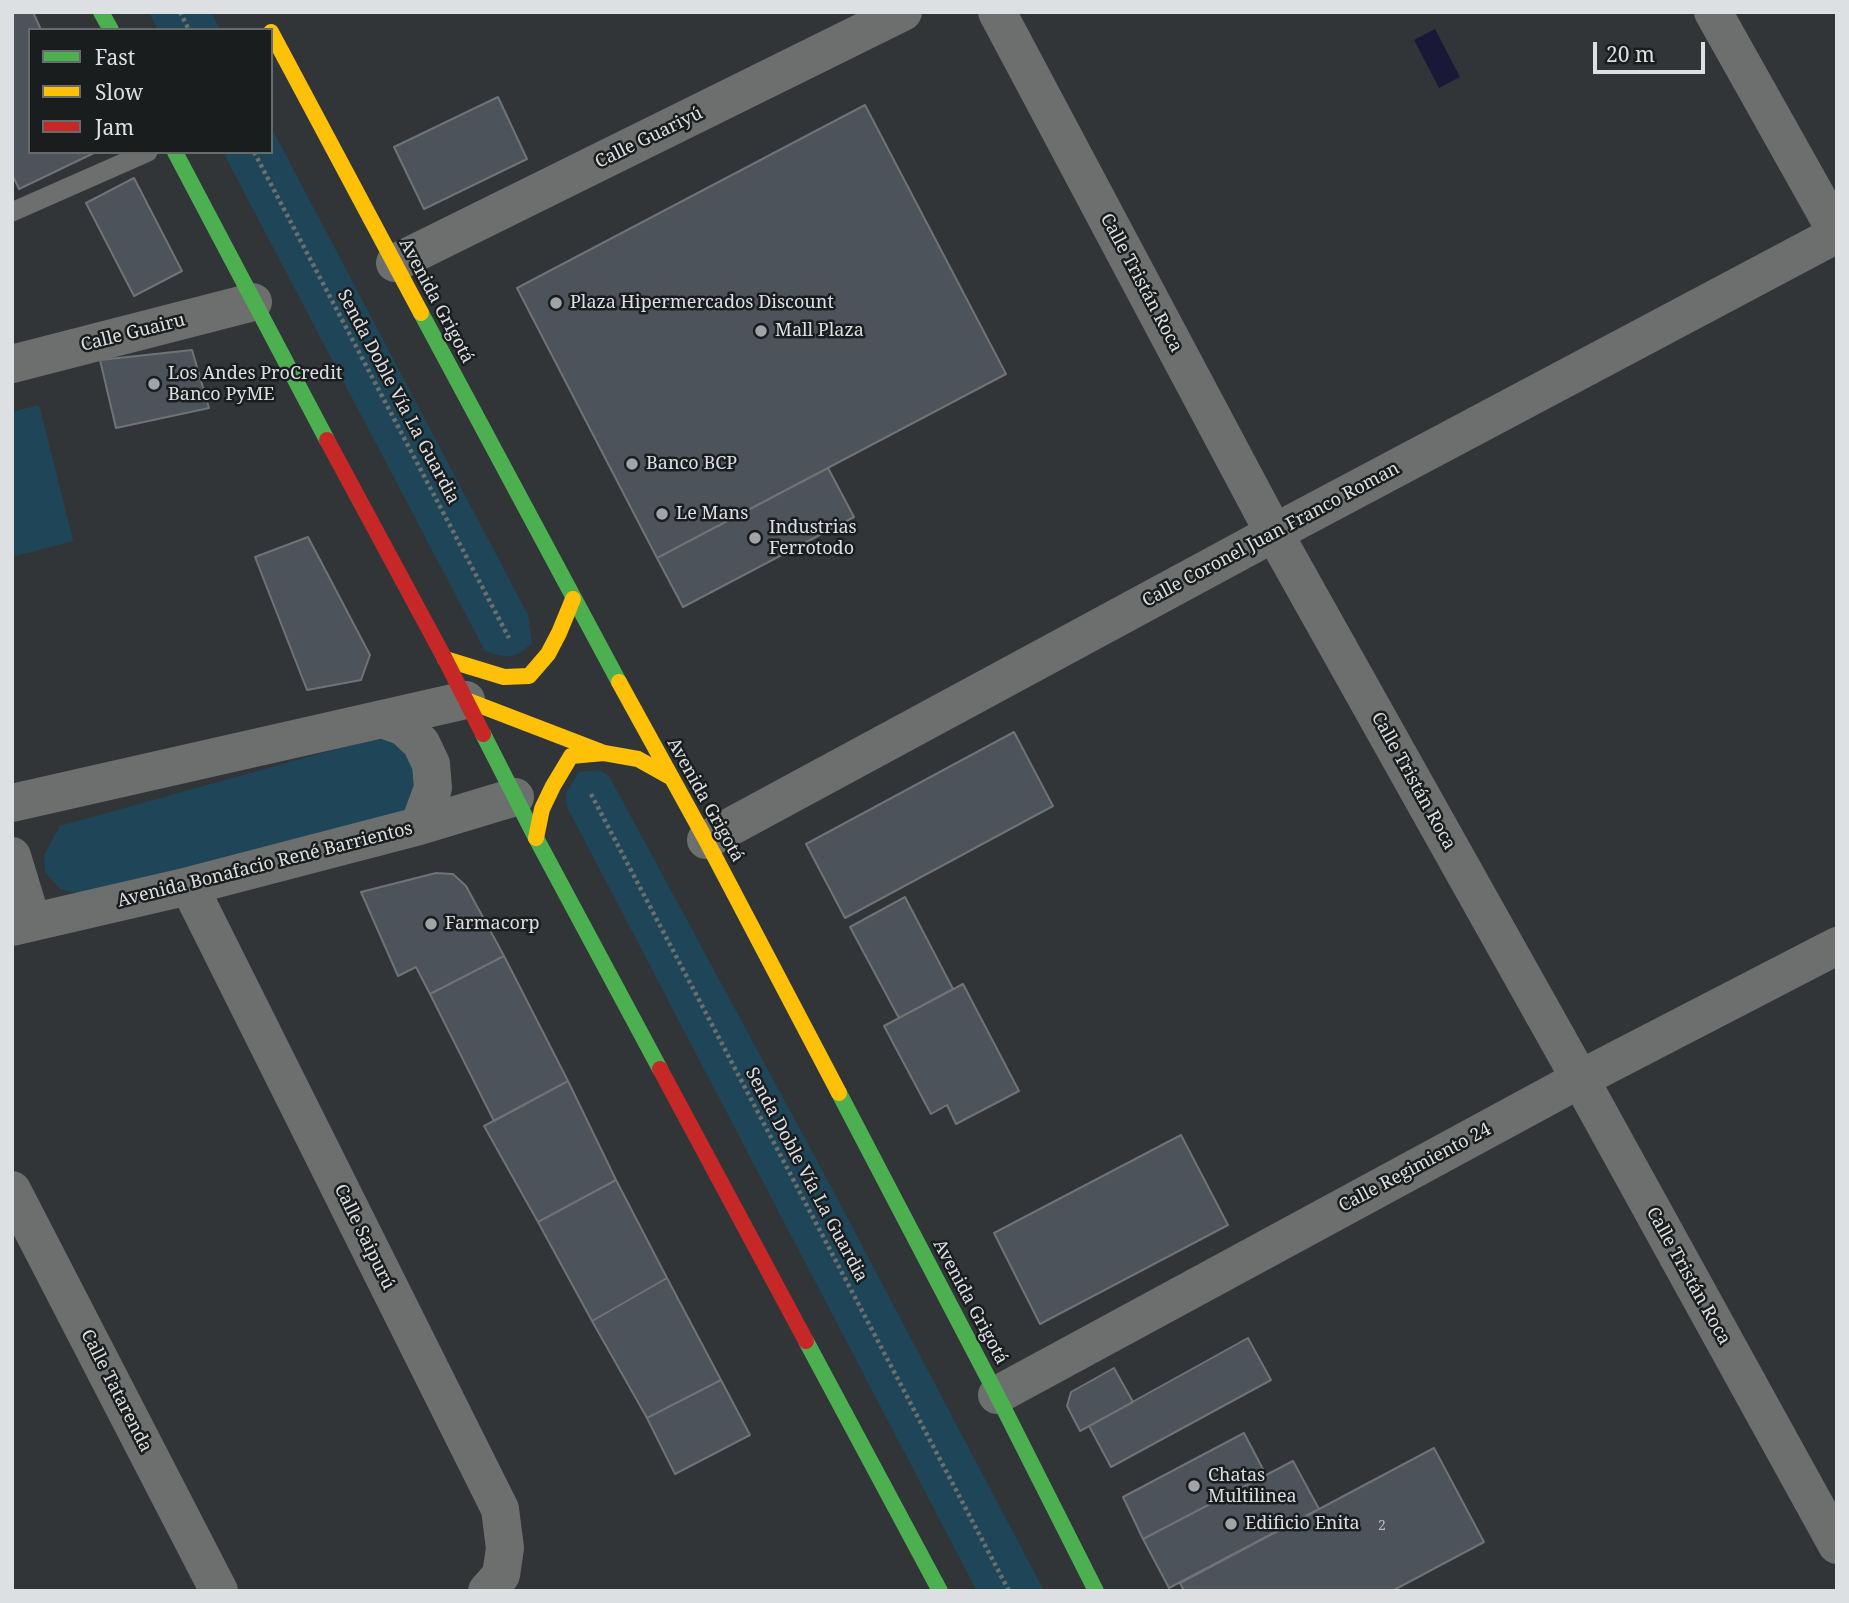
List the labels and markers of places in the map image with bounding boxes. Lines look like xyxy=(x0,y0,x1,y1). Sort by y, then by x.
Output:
place label: Plaza Hipermercados Discount xyxy=(570,292,834,314)
marker: Plaza Hipermercados Discount xyxy=(548,295,564,311)
place label: Mall Plaza xyxy=(775,320,864,342)
marker: Mall Plaza xyxy=(753,323,769,339)
place label: Los Andes ProCredit Banco PyME xyxy=(168,363,342,406)
marker: Los Andes ProCredit Banco PyME xyxy=(146,376,162,392)
place label: Banco BCP xyxy=(646,453,737,475)
marker: Banco BCP xyxy=(624,456,640,472)
place label: Le Mans xyxy=(676,503,748,525)
marker: Le Mans xyxy=(654,506,670,522)
place label: Industrias Ferrotodo xyxy=(769,517,857,560)
marker: Industrias Ferrotodo xyxy=(747,530,763,546)
place label: Farmacorp xyxy=(445,913,539,935)
marker: Farmacorp xyxy=(423,916,439,932)
place label: Chatas Multilinea xyxy=(1208,1465,1297,1508)
marker: Chatas Multilinea xyxy=(1186,1478,1202,1494)
place label: Edificio Enita xyxy=(1245,1513,1360,1535)
marker: Edificio Enita xyxy=(1223,1516,1239,1532)

